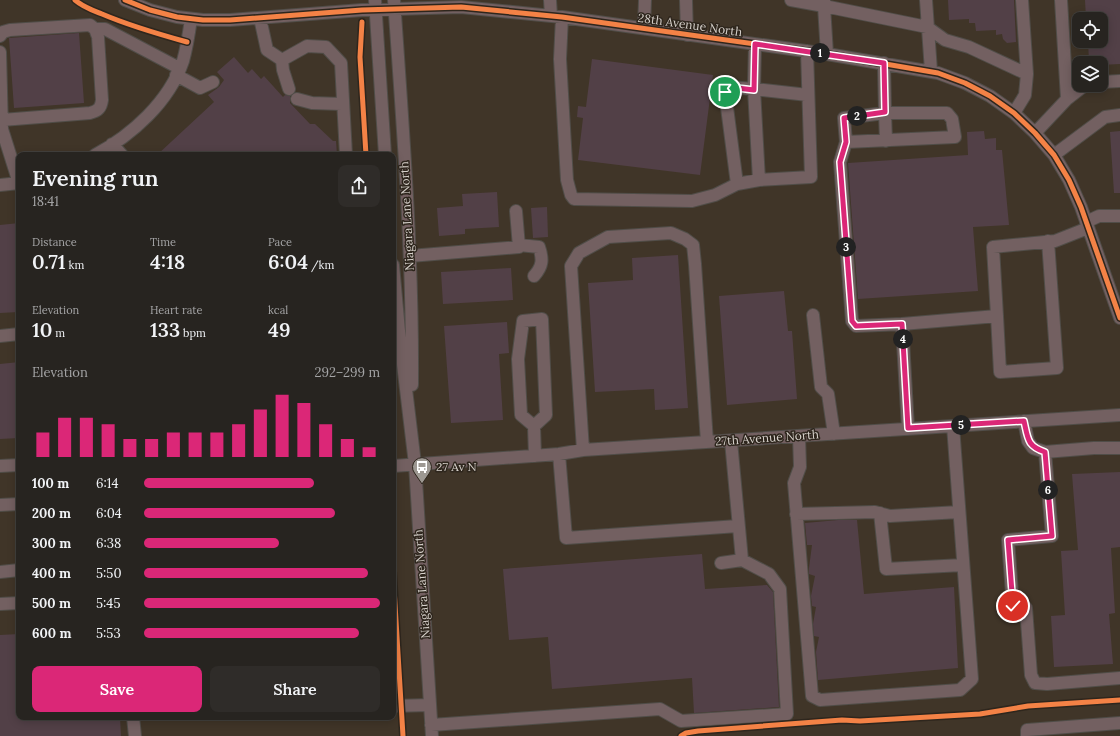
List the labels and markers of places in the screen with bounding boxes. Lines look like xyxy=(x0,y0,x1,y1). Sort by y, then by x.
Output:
pin: 1 xyxy=(810,43,830,63)
pin xyxy=(708,75,742,109)
pin: 2 xyxy=(847,106,867,126)
pin: 3 xyxy=(836,237,856,257)
pin: 4 xyxy=(893,329,913,349)
pin: 5 xyxy=(951,415,971,435)
bus stop icon: 27 Av N xyxy=(411,456,433,484)
place label: 27 Av N xyxy=(436,459,477,474)
pin: 6 xyxy=(1038,480,1058,500)
pin xyxy=(996,589,1030,623)

